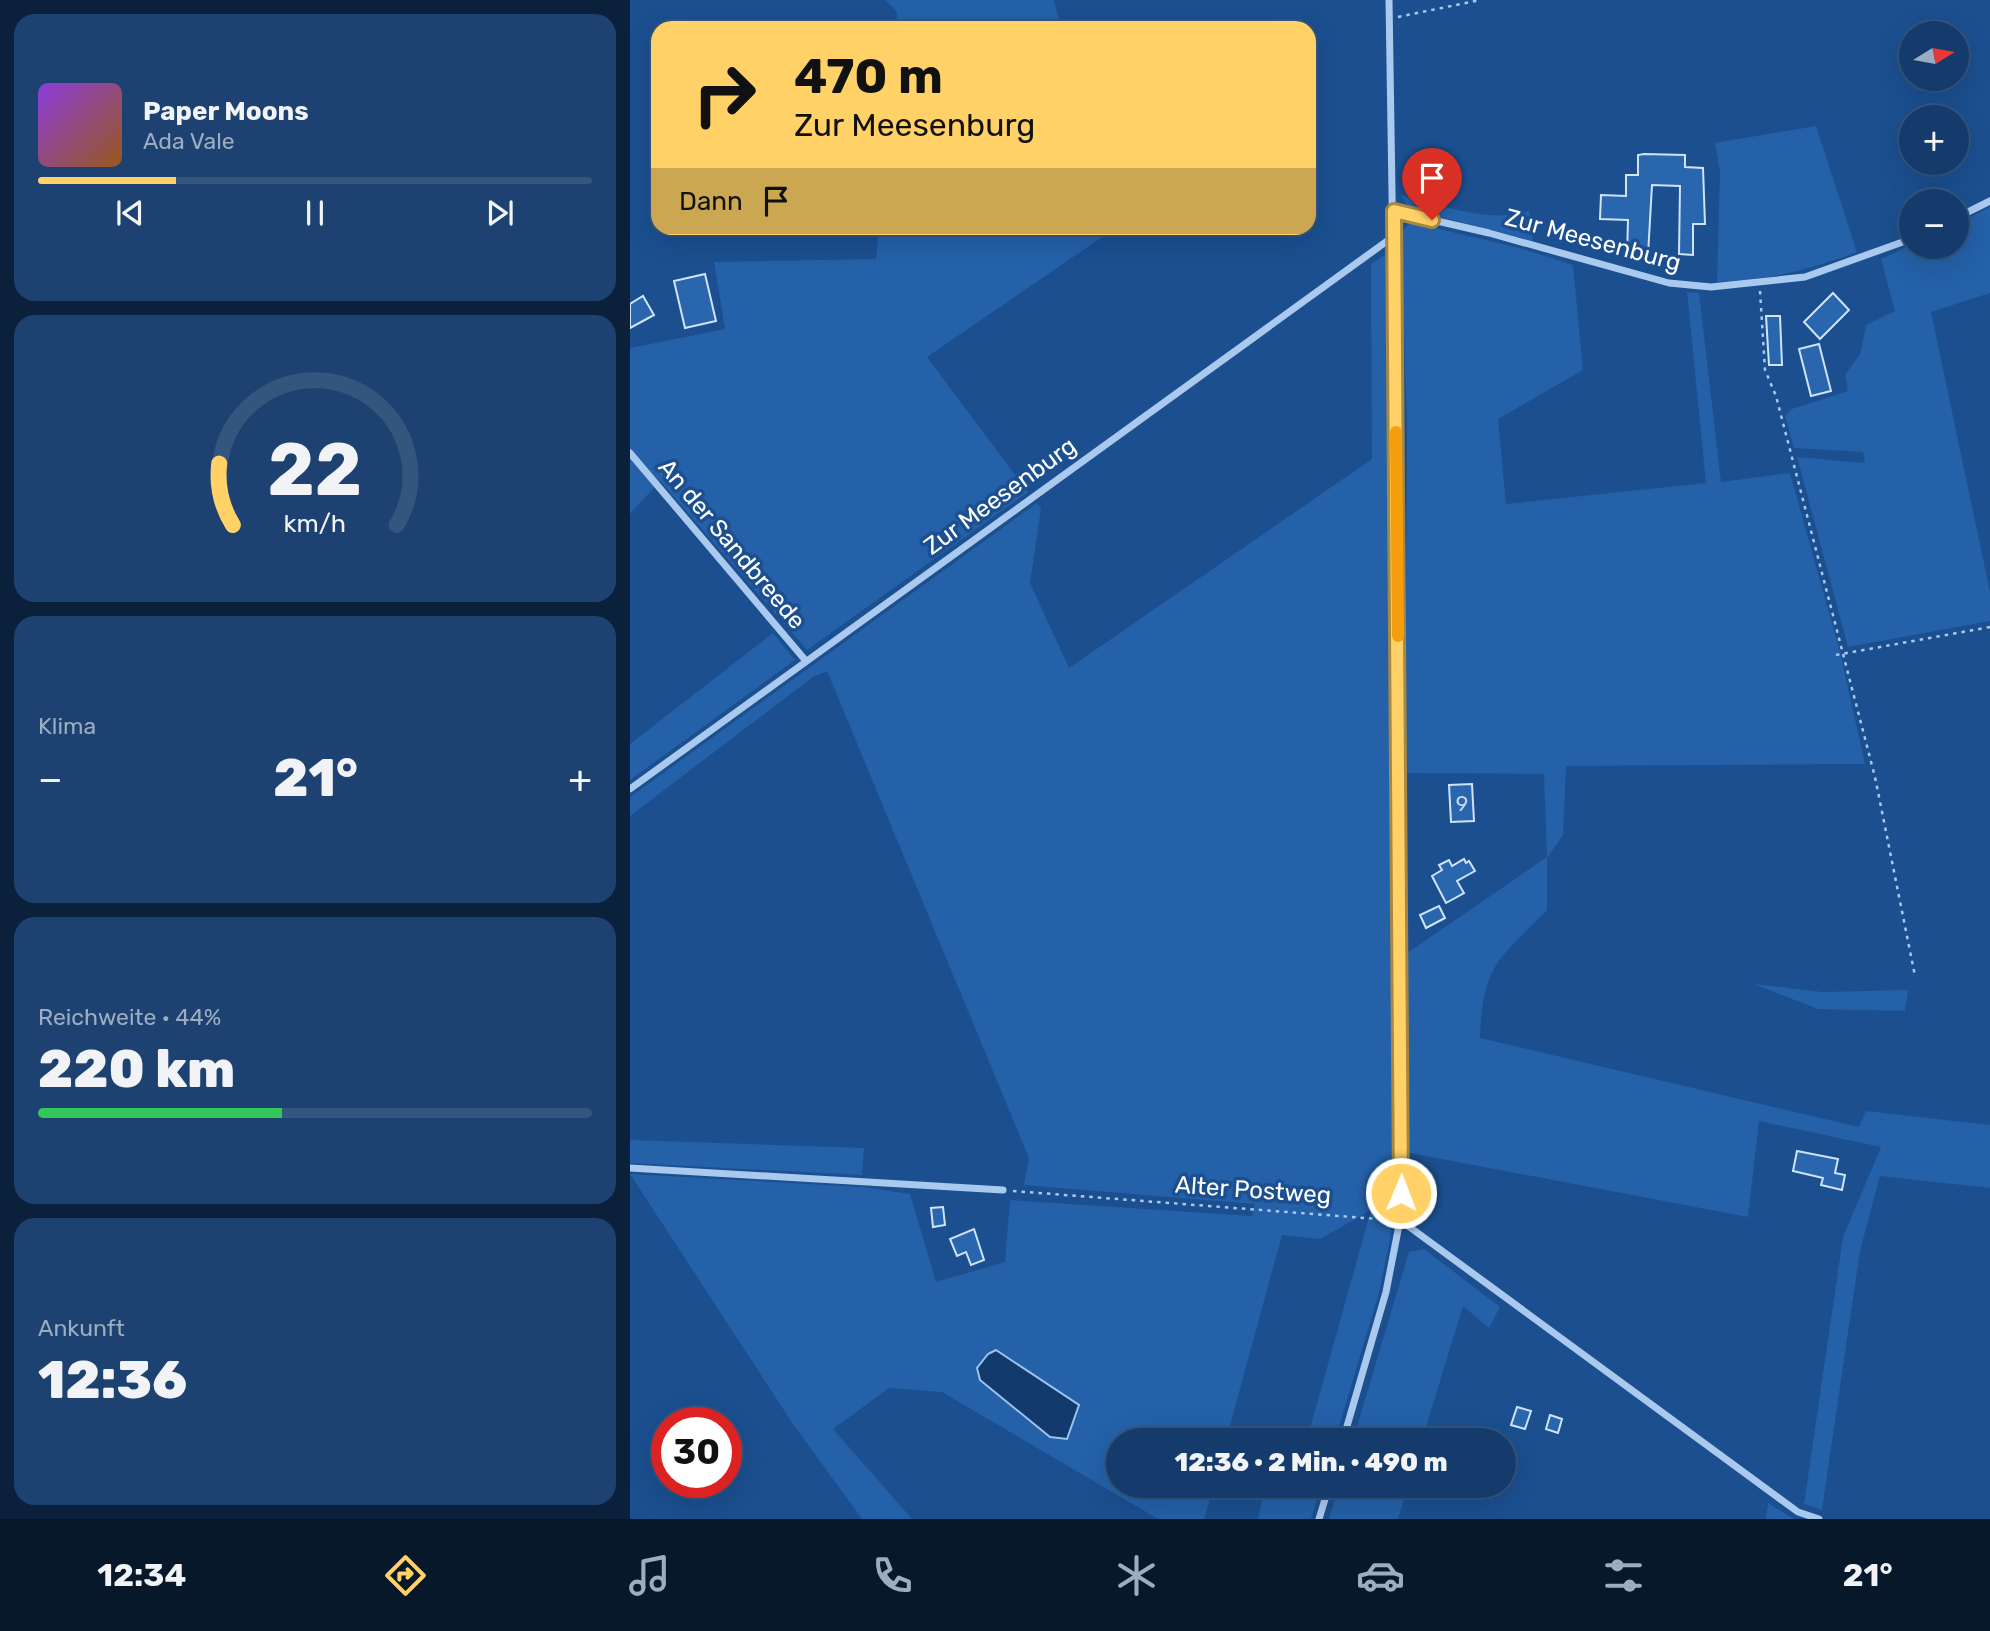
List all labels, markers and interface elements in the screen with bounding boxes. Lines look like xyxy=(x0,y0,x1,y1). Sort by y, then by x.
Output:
north arrow xyxy=(1899,21,1969,91)
map controls xyxy=(1899,21,1969,259)
text: 470 m xyxy=(794,47,943,105)
icon: right xyxy=(679,49,770,140)
text: Paper Moons xyxy=(143,96,309,127)
button: + xyxy=(1899,105,1969,175)
text: Zur Meesenburg xyxy=(794,106,1035,144)
text: Ada Vale xyxy=(143,127,235,155)
pin xyxy=(1402,148,1462,220)
icon: arrive xyxy=(1413,159,1451,197)
icon: arrive xyxy=(757,182,795,220)
text: Dann xyxy=(679,186,743,217)
button: − xyxy=(1899,189,1969,259)
icon: previous xyxy=(111,194,149,232)
icon: pause xyxy=(296,194,334,232)
icon: next xyxy=(481,194,519,232)
street label: Zur Meesenburg xyxy=(1502,203,1684,277)
text: 22 xyxy=(268,427,362,513)
street label: Zur Meesenburg xyxy=(919,431,1081,561)
street label: An der Sandbreede xyxy=(653,453,811,635)
text: km/h xyxy=(284,508,346,537)
text: Klima xyxy=(38,712,96,740)
text: 21° xyxy=(273,747,358,809)
text: − xyxy=(38,756,63,802)
text: + xyxy=(568,756,592,802)
house number: 9 xyxy=(1456,791,1468,816)
text: Reichweite · 44% xyxy=(38,1003,221,1031)
text: 220 km xyxy=(38,1038,235,1100)
position arrow xyxy=(1364,1156,1438,1230)
street label: Alter Postweg xyxy=(1174,1171,1332,1209)
text: Ankunft xyxy=(38,1314,125,1342)
text: 12:36 xyxy=(38,1349,187,1411)
speed limit sign: 30 xyxy=(651,1407,742,1498)
text: 12:36 · 2 Min. · 490 m xyxy=(1174,1447,1448,1478)
icon: directions xyxy=(381,1551,430,1600)
icon: music xyxy=(625,1551,674,1600)
icon: phone xyxy=(868,1551,917,1600)
icon: climate xyxy=(1112,1551,1161,1600)
icon: car xyxy=(1356,1551,1405,1600)
icon: filters xyxy=(1599,1551,1648,1600)
text: 12:34 xyxy=(97,1556,186,1594)
text: 21° xyxy=(1843,1556,1893,1594)

